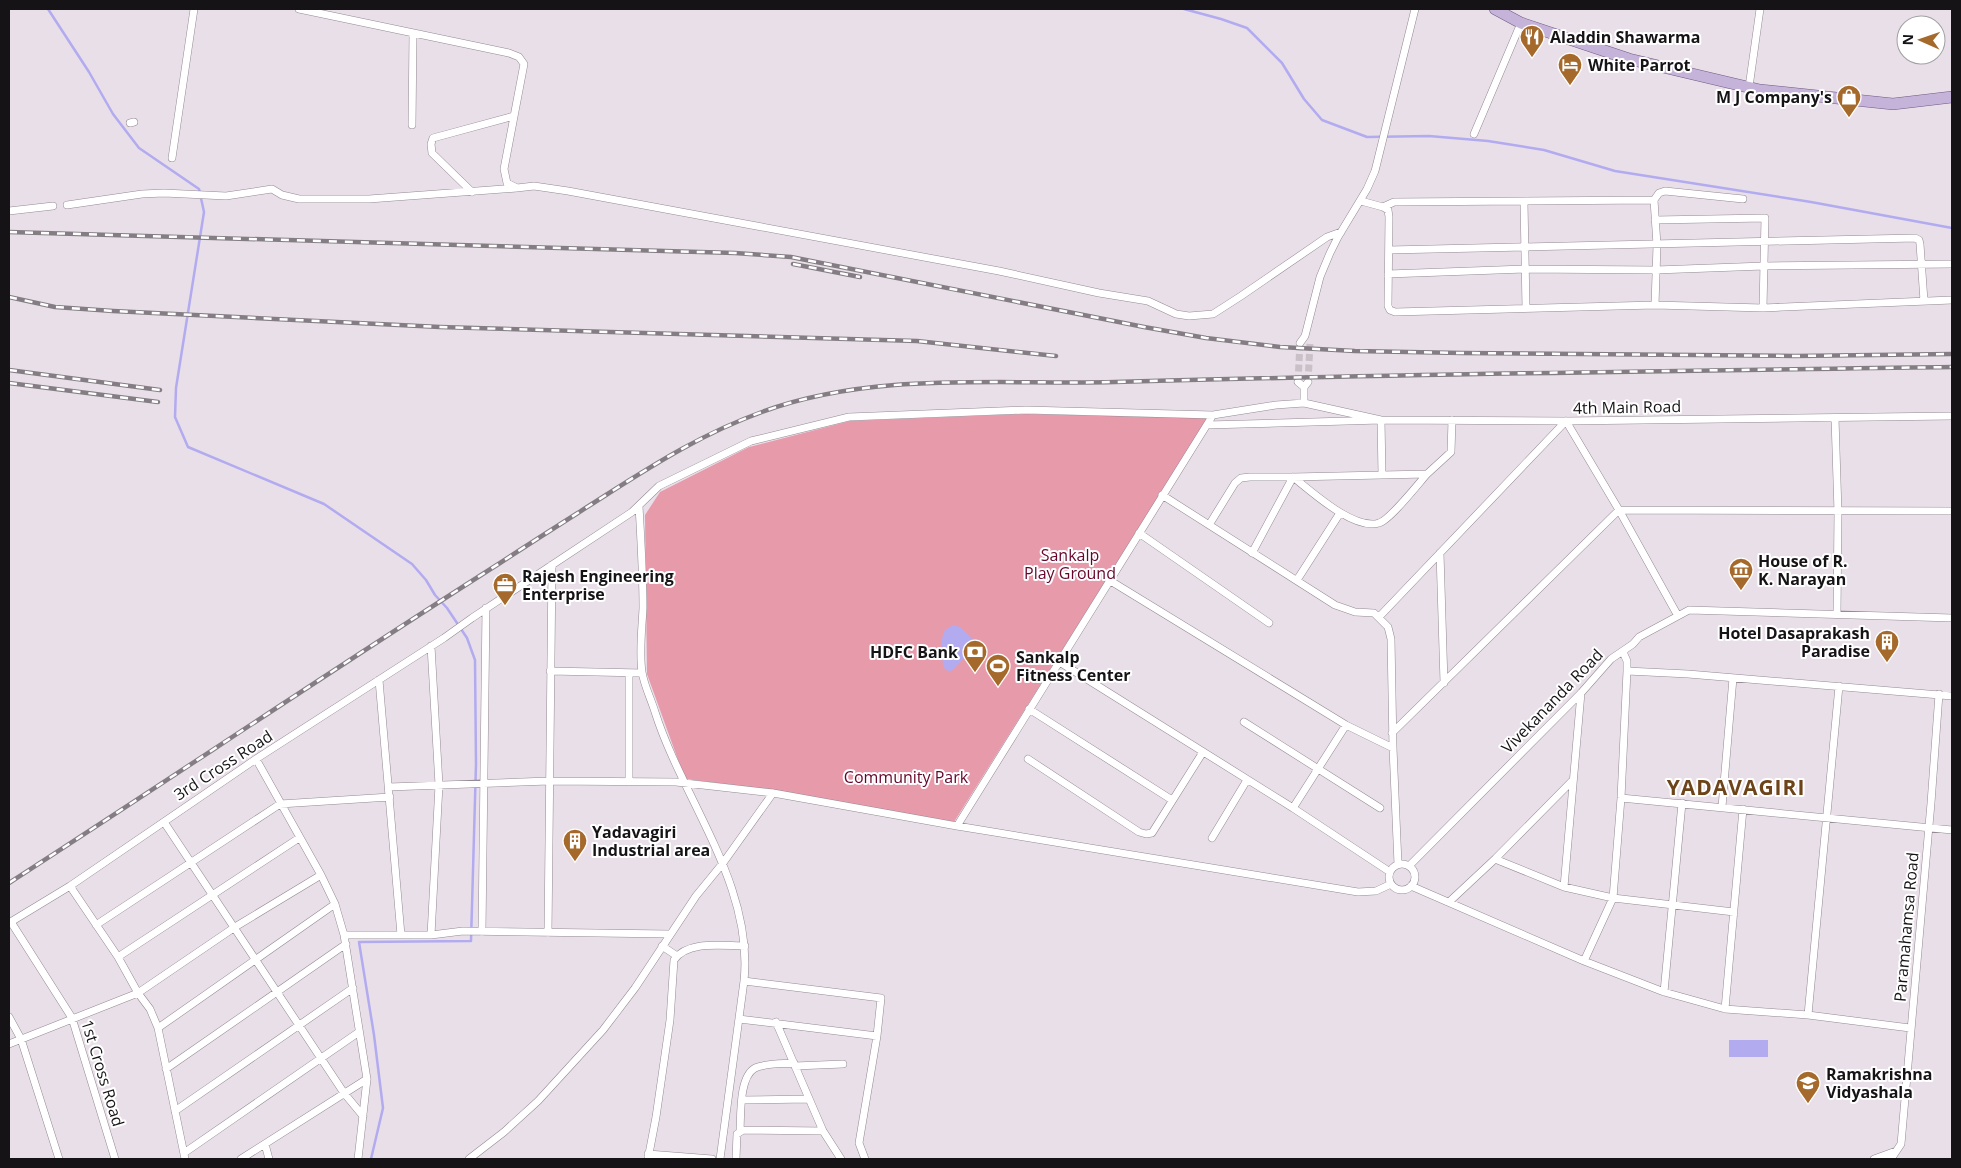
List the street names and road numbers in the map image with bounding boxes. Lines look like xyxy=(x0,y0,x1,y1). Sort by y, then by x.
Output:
street label: 4th Main Road xyxy=(1573,395,1681,419)
street label: Vivekananda Road xyxy=(1496,644,1608,758)
street label: 3rd Cross Road xyxy=(169,725,277,805)
street label: Paramahamsa Road xyxy=(1889,851,1923,1003)
street label: 1st Cross Road xyxy=(76,1017,130,1129)

